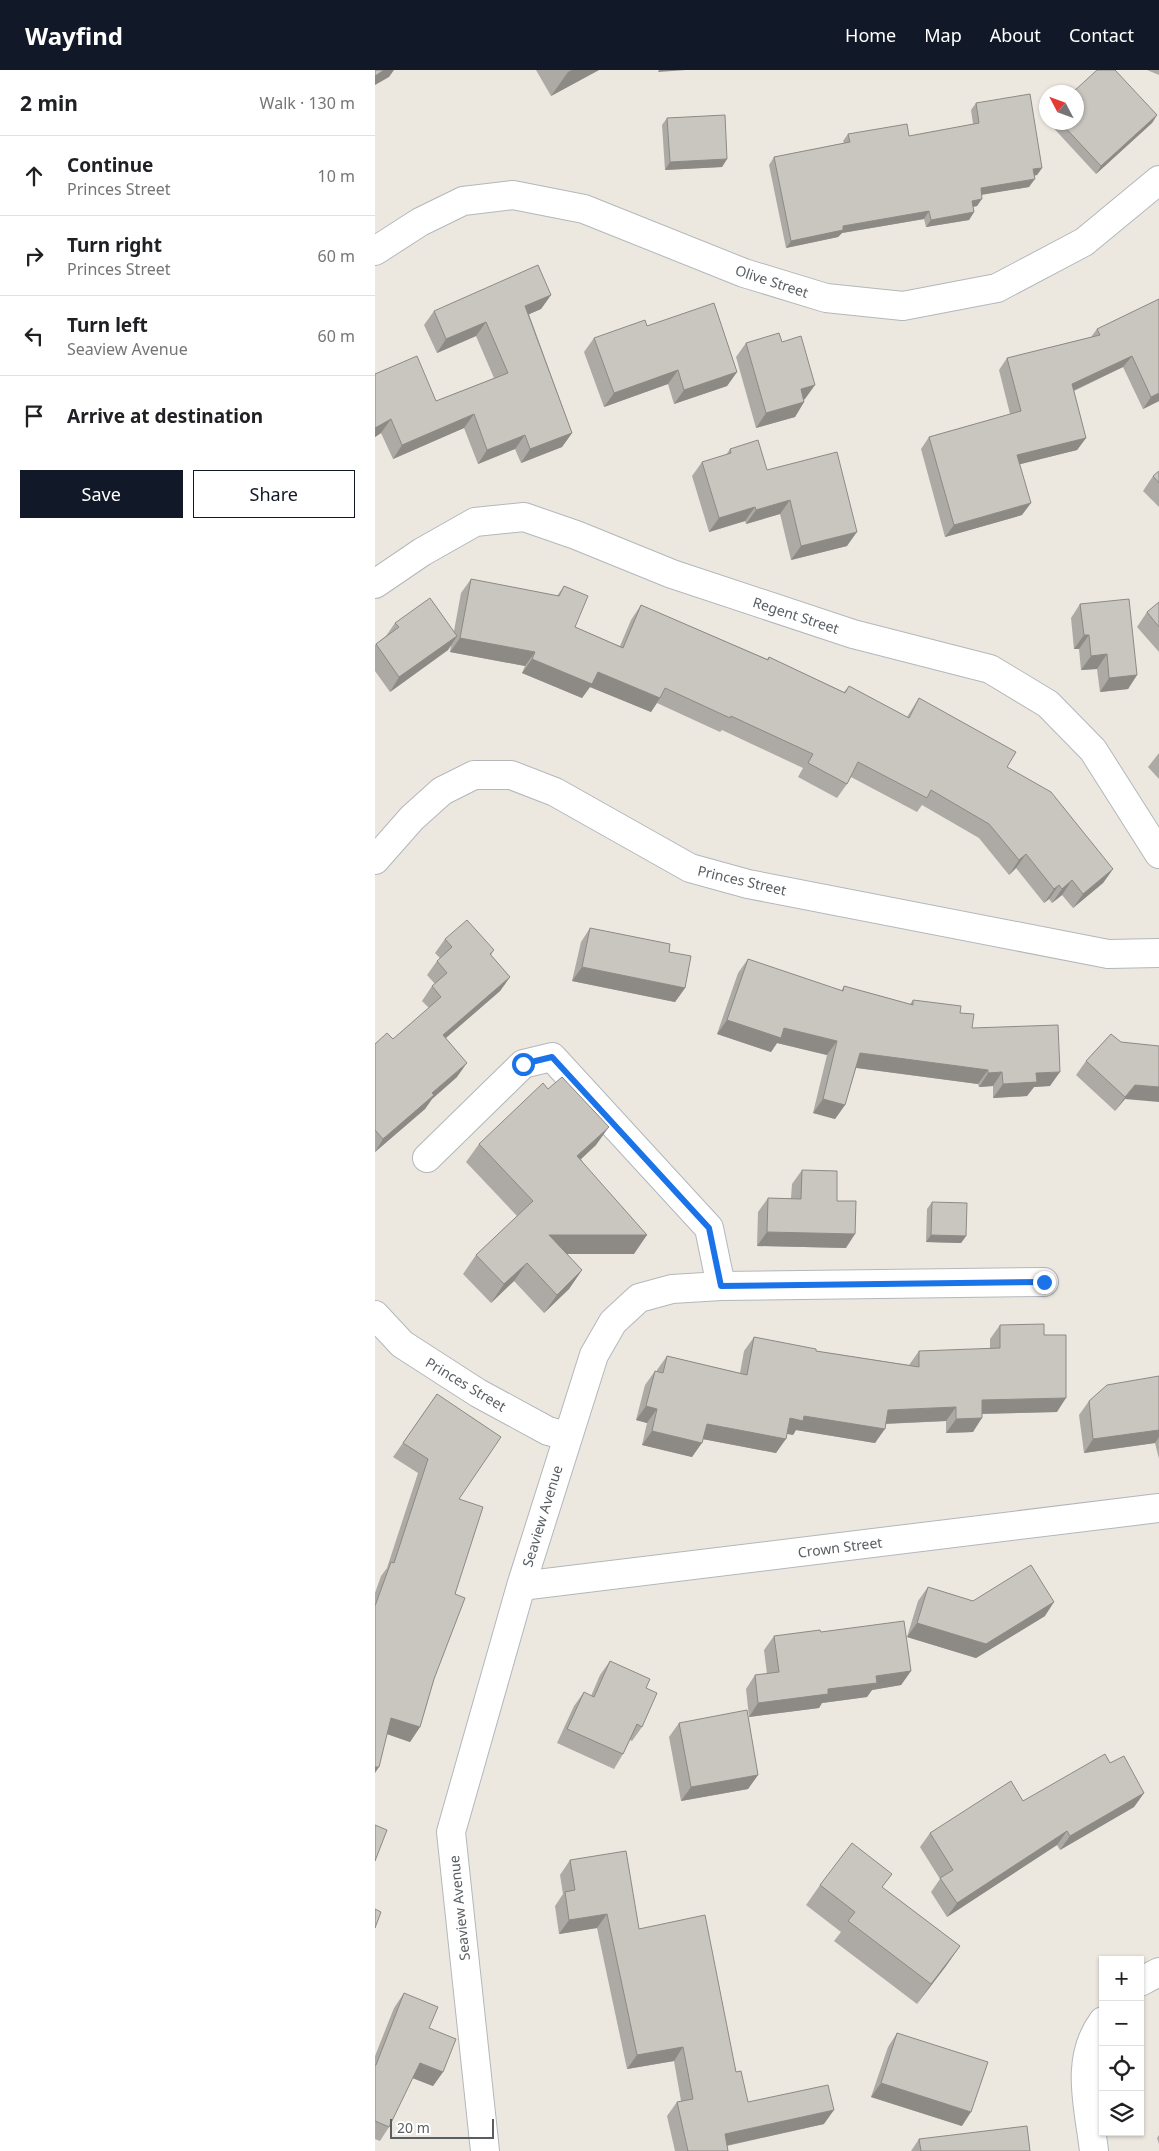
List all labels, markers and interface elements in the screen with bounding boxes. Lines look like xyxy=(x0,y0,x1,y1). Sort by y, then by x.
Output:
text: Wayfind xyxy=(25,19,123,52)
text: Home xyxy=(845,23,896,47)
text: Map xyxy=(924,23,962,47)
text: About xyxy=(990,23,1041,47)
text: Contact xyxy=(1069,23,1134,47)
north arrow xyxy=(1039,85,1084,130)
text: 2 min xyxy=(20,89,78,117)
text: Walk · 130 m xyxy=(260,92,355,114)
text: Continue xyxy=(67,152,153,178)
icon: ahead xyxy=(20,162,48,190)
text: 10 m xyxy=(318,165,355,187)
text: Princes Street xyxy=(67,178,171,200)
text: Turn right xyxy=(67,232,162,258)
icon: right xyxy=(20,242,48,270)
text: 60 m xyxy=(318,245,355,267)
text: Princes Street xyxy=(67,258,171,280)
street label: Olive Street xyxy=(733,260,811,302)
text: Turn left xyxy=(67,312,148,338)
icon: left xyxy=(20,322,48,350)
text: 60 m xyxy=(318,325,355,347)
text: Seaview Avenue xyxy=(67,338,188,360)
icon: arrive xyxy=(20,402,48,430)
text: Arrive at destination xyxy=(67,403,263,429)
button: Save xyxy=(20,470,183,518)
button: Share xyxy=(193,470,355,518)
street label: Regent Street xyxy=(750,592,842,638)
street label: Princes Street xyxy=(696,861,788,899)
route start xyxy=(512,1053,535,1076)
route end xyxy=(1033,1271,1056,1294)
street label: Princes Street xyxy=(422,1353,510,1415)
street label: Seaview Avenue xyxy=(517,1463,567,1569)
street label: Crown Street xyxy=(797,1532,883,1562)
street label: Seaview Avenue xyxy=(444,1854,474,1961)
map controls xyxy=(1099,1956,1144,2136)
button: + xyxy=(1099,1956,1144,2001)
button: − xyxy=(1099,2001,1144,2046)
button: locate xyxy=(1099,2046,1144,2091)
button: layers xyxy=(1099,2091,1144,2136)
scale bar xyxy=(390,2116,494,2139)
text: 20 m xyxy=(397,2118,430,2137)

